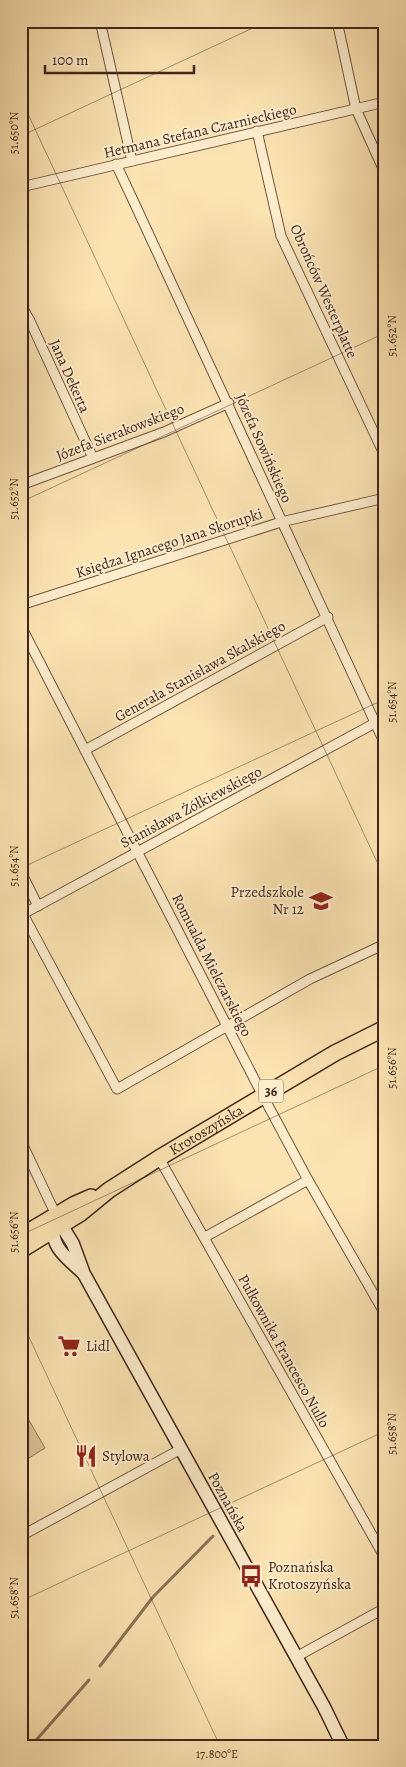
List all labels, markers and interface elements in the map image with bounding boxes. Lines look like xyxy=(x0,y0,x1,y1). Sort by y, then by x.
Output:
scale bar xyxy=(45,42,194,74)
text: 100 m xyxy=(52,50,89,70)
street label: Hetmana Stefana Czarnieckiego xyxy=(102,99,298,163)
text: 51.650°N xyxy=(6,111,22,154)
street label: Obrońców Westerplatte xyxy=(285,221,363,361)
text: 51.652°N xyxy=(384,315,400,357)
street label: Jana Dekerta xyxy=(45,336,95,416)
street label: Józefa Sowińskiego xyxy=(231,390,297,506)
street label: Józefa Sierakowskiego xyxy=(53,398,187,466)
text: 51.652°N xyxy=(6,478,22,520)
street label: Księdza Ignacego Jana Skorupki xyxy=(73,503,265,583)
street label: Generała Stanisława Skalskiego xyxy=(111,616,289,726)
text: 51.654°N xyxy=(384,681,400,723)
street label: Stanisława Żółkiewskiego xyxy=(117,761,265,853)
text: 51.654°N xyxy=(6,845,22,887)
place label: Przedszkole Nr 12 xyxy=(231,882,304,919)
school or university icon: Przedszkole Nr 12 xyxy=(308,888,334,914)
street label: Romualda Mielczarskiego xyxy=(167,890,257,1040)
text: 51.656°N xyxy=(384,1047,400,1089)
road number: 36 xyxy=(258,1080,284,1102)
street label: Krotoszyńska xyxy=(165,1100,247,1160)
text: 51.656°N xyxy=(6,1211,22,1253)
street label: Pułkownika Francesco Nullo xyxy=(233,1271,335,1431)
supermarket icon: Lidl xyxy=(56,1333,82,1359)
place label: Lidl xyxy=(86,1336,110,1356)
text: 51.658°N xyxy=(384,1413,400,1455)
restaurant icon: Stylowa xyxy=(73,1443,99,1469)
place label: Stylowa xyxy=(102,1446,150,1466)
street label: Poznańska xyxy=(203,1468,253,1536)
place label: Poznańska Krotoszyńska xyxy=(268,1557,351,1594)
bus stop icon: Poznańska Krotoszyńska xyxy=(238,1563,264,1589)
text: 51.658°N xyxy=(6,1577,22,1619)
text: 17.800°E xyxy=(196,1746,238,1762)

